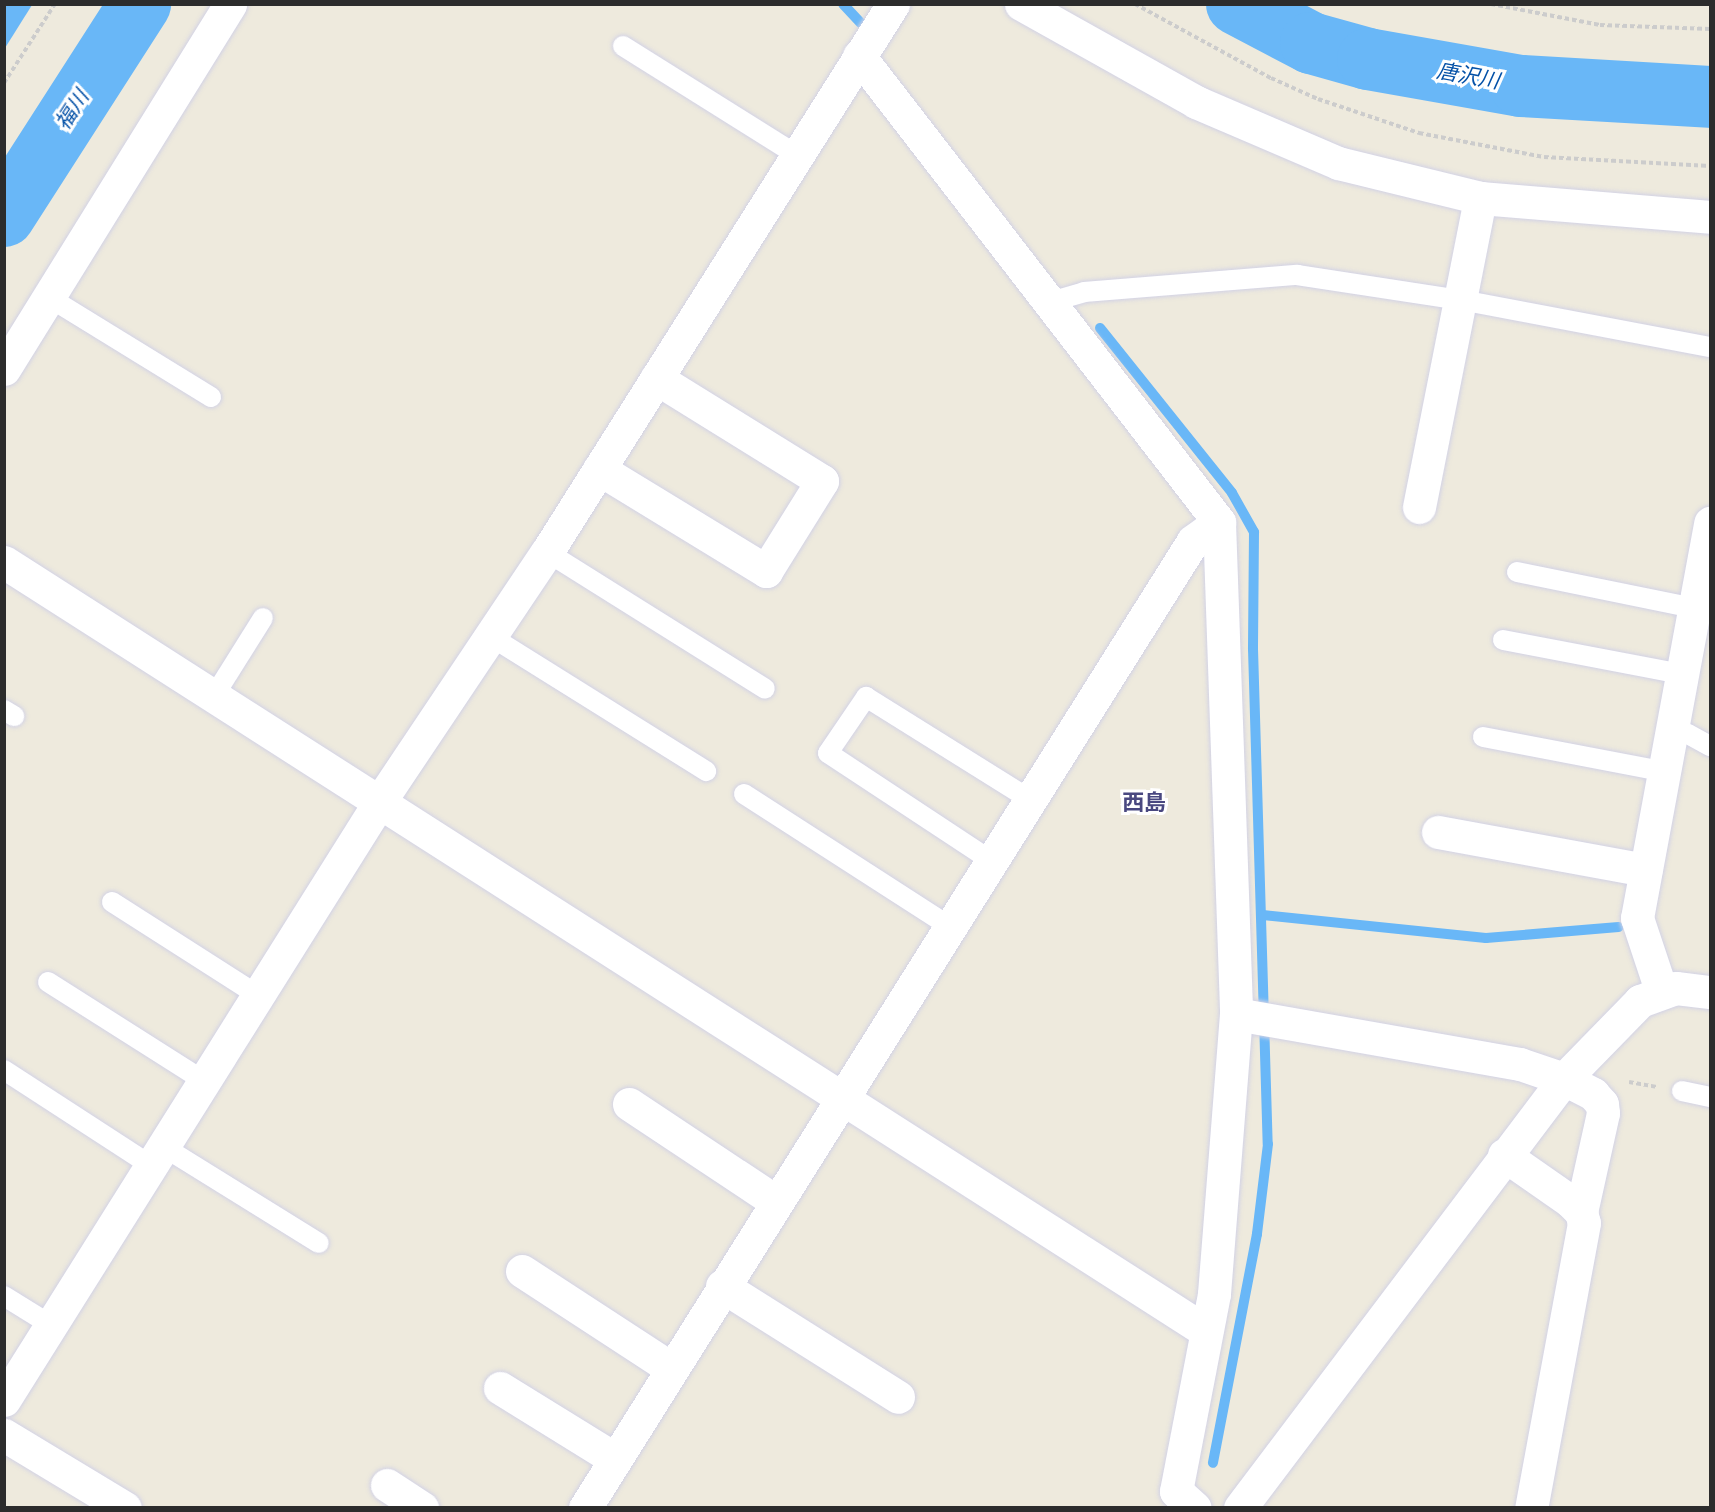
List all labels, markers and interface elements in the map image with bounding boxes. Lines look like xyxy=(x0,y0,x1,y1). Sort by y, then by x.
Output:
water label: 唐沢川 xyxy=(1435,58,1501,94)
water label: 福川 xyxy=(50,86,94,134)
district label: 西島 xyxy=(1122,790,1166,816)

